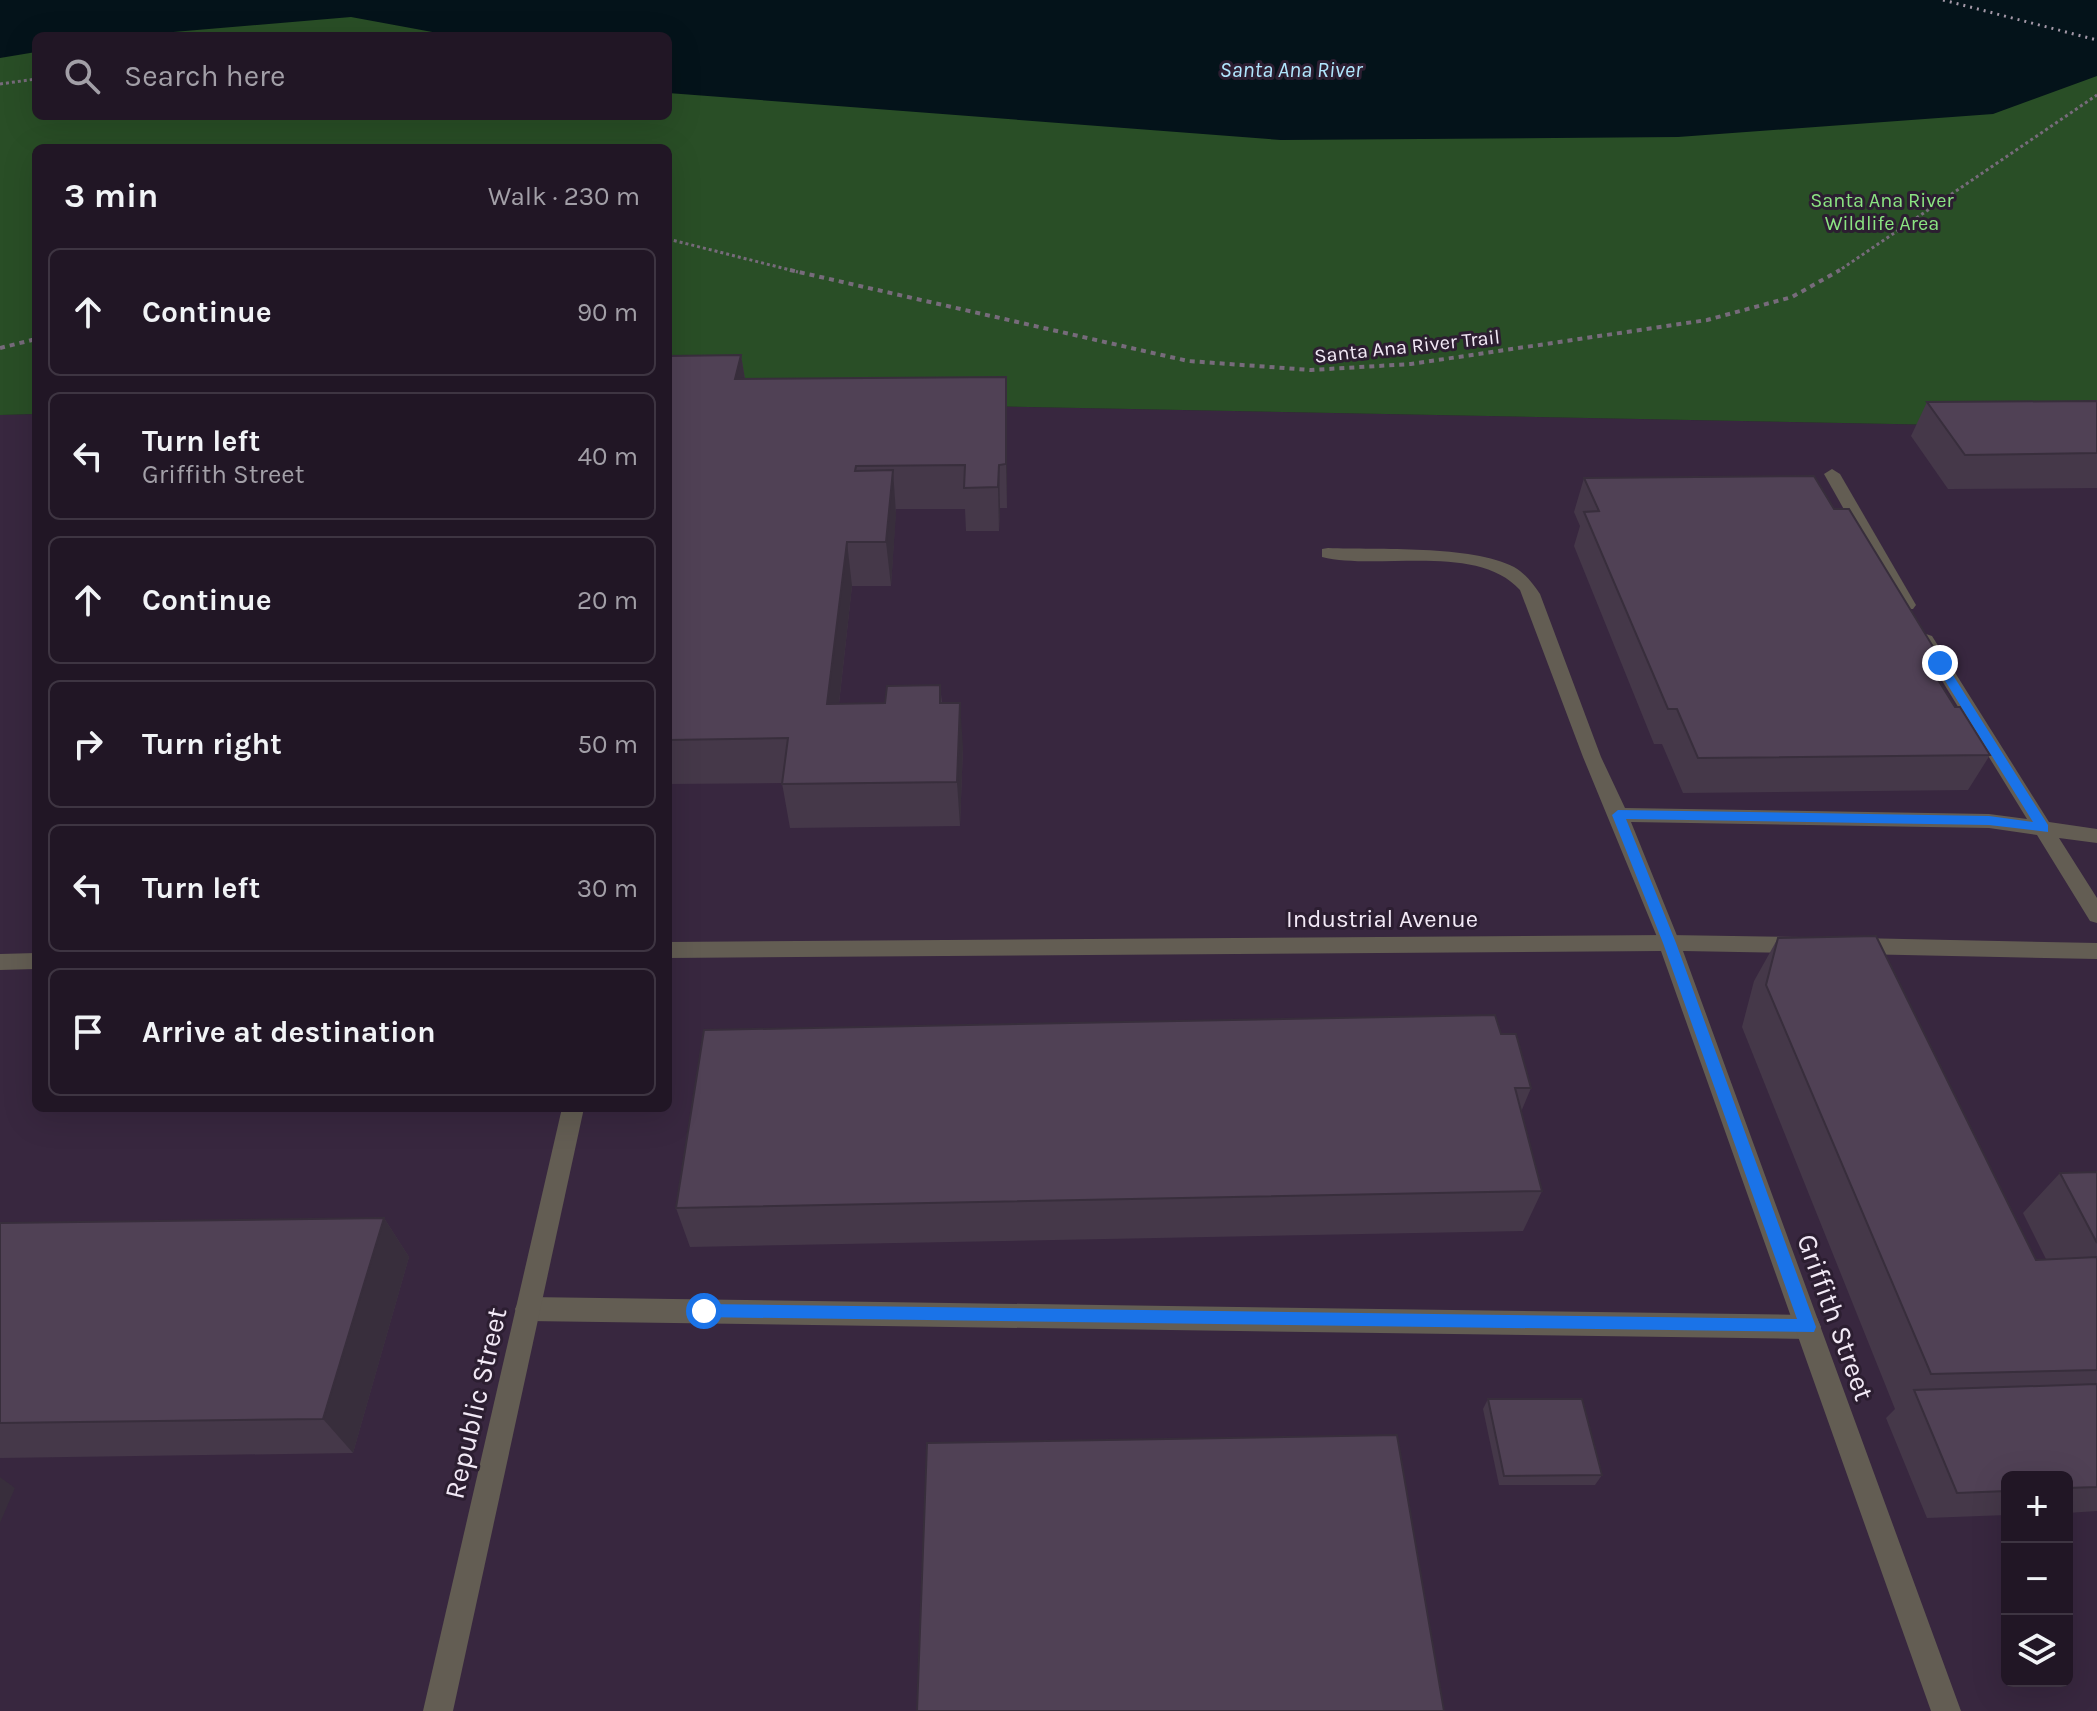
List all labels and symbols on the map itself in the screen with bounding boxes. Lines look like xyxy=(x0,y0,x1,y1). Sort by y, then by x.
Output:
water label: Santa Ana River xyxy=(1219,57,1364,83)
park label: Santa Ana River Wildlife Area xyxy=(1810,189,1955,235)
street label: Santa Ana River Trail xyxy=(1313,325,1501,368)
route end xyxy=(1922,645,1958,681)
street label: Industrial Avenue xyxy=(1286,905,1478,933)
street label: Griffith Street xyxy=(1790,1229,1881,1405)
route start xyxy=(686,1293,722,1329)
street label: Republic Street xyxy=(437,1304,514,1502)

